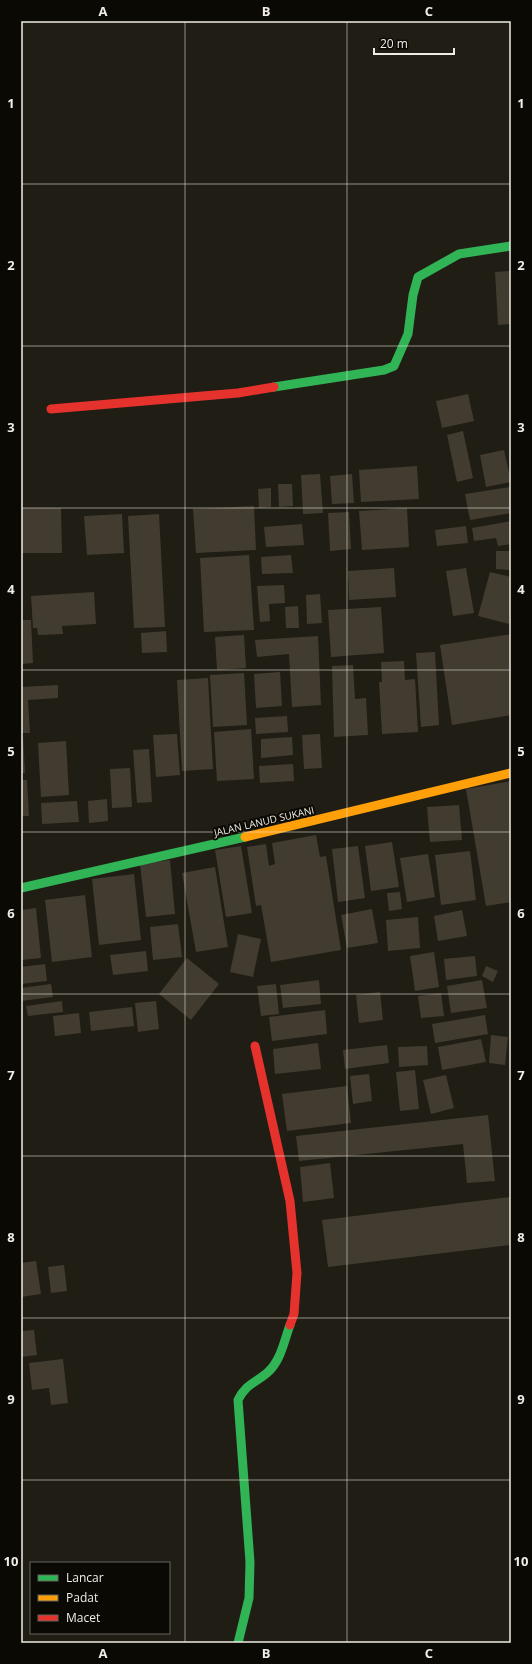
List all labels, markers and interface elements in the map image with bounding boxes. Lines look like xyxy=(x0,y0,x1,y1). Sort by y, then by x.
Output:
text: A xyxy=(99,2,108,20)
text: B xyxy=(262,2,271,20)
text: C xyxy=(425,2,433,20)
scale bar xyxy=(374,30,454,56)
text: 20 m xyxy=(380,35,408,52)
text: 1 xyxy=(7,94,15,112)
text: 1 xyxy=(517,94,525,112)
text: 2 xyxy=(7,256,15,274)
text: 2 xyxy=(517,256,525,274)
text: 3 xyxy=(7,418,15,436)
text: 3 xyxy=(517,418,525,436)
text: 4 xyxy=(7,580,15,598)
text: 4 xyxy=(517,580,525,598)
text: 5 xyxy=(7,742,15,760)
text: 5 xyxy=(517,742,525,760)
street label: JALAN LANUD SUKANI xyxy=(212,803,315,840)
text: 6 xyxy=(7,904,15,922)
text: 6 xyxy=(517,904,525,922)
text: 7 xyxy=(7,1066,15,1084)
text: 7 xyxy=(517,1066,525,1084)
text: 8 xyxy=(7,1228,15,1246)
text: 8 xyxy=(517,1228,525,1246)
text: 9 xyxy=(7,1390,15,1408)
text: 9 xyxy=(517,1390,525,1408)
text: 10 xyxy=(4,1552,18,1570)
text: 10 xyxy=(514,1552,528,1570)
legend xyxy=(30,1562,170,1634)
text: Lancar xyxy=(66,1569,104,1586)
text: Padat xyxy=(66,1589,98,1606)
text: Macet xyxy=(66,1609,100,1626)
text: A xyxy=(99,1644,108,1662)
text: B xyxy=(262,1644,271,1662)
text: C xyxy=(425,1644,433,1662)

